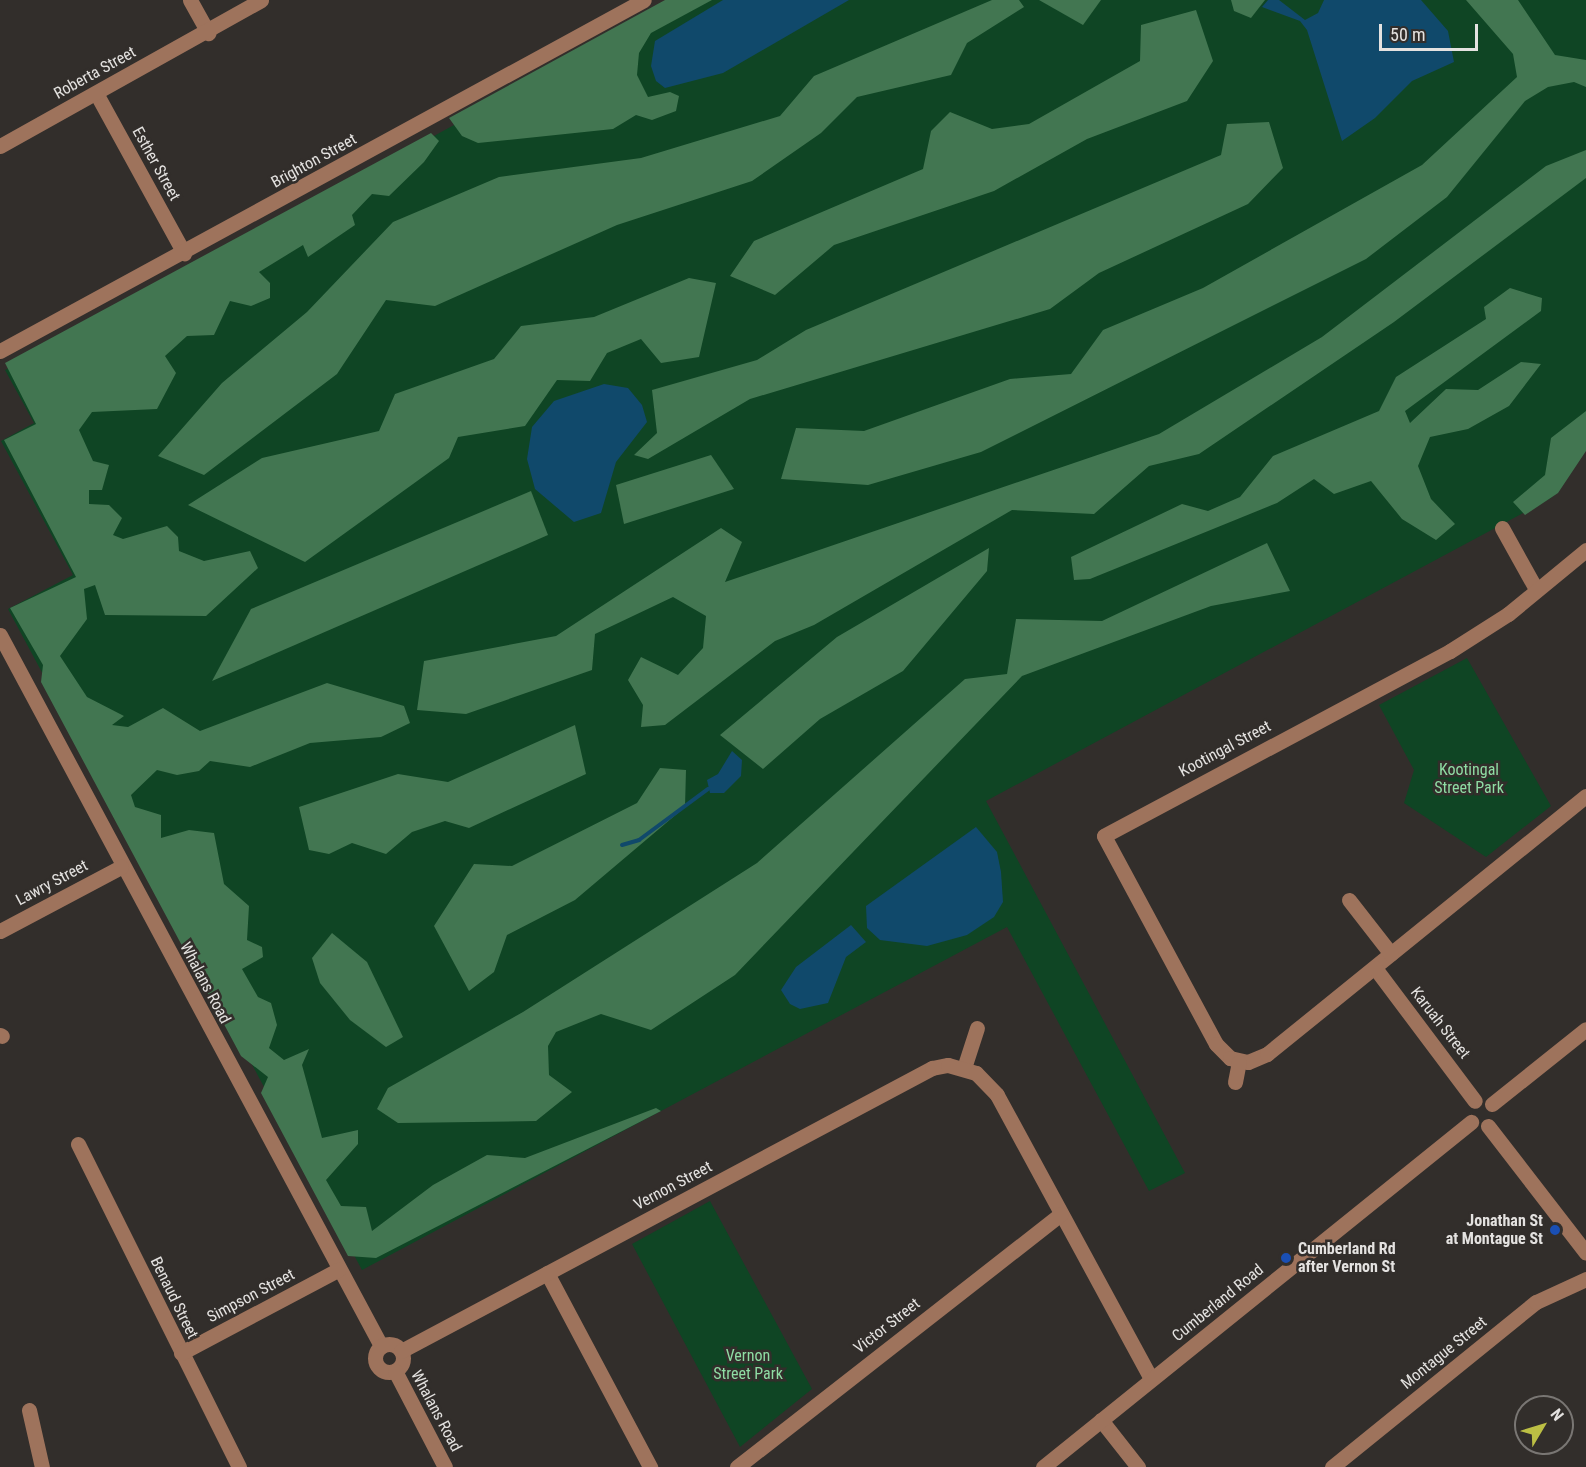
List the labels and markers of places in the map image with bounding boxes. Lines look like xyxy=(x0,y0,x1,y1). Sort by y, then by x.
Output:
place label: Jonathan St at Montague St xyxy=(1446,1211,1543,1249)
marker: Jonathan St at Montague St xyxy=(1548,1223,1562,1237)
place label: Cumberland Rd after Vernon St xyxy=(1298,1239,1396,1277)
marker: Cumberland Rd after Vernon St xyxy=(1279,1251,1293,1265)

